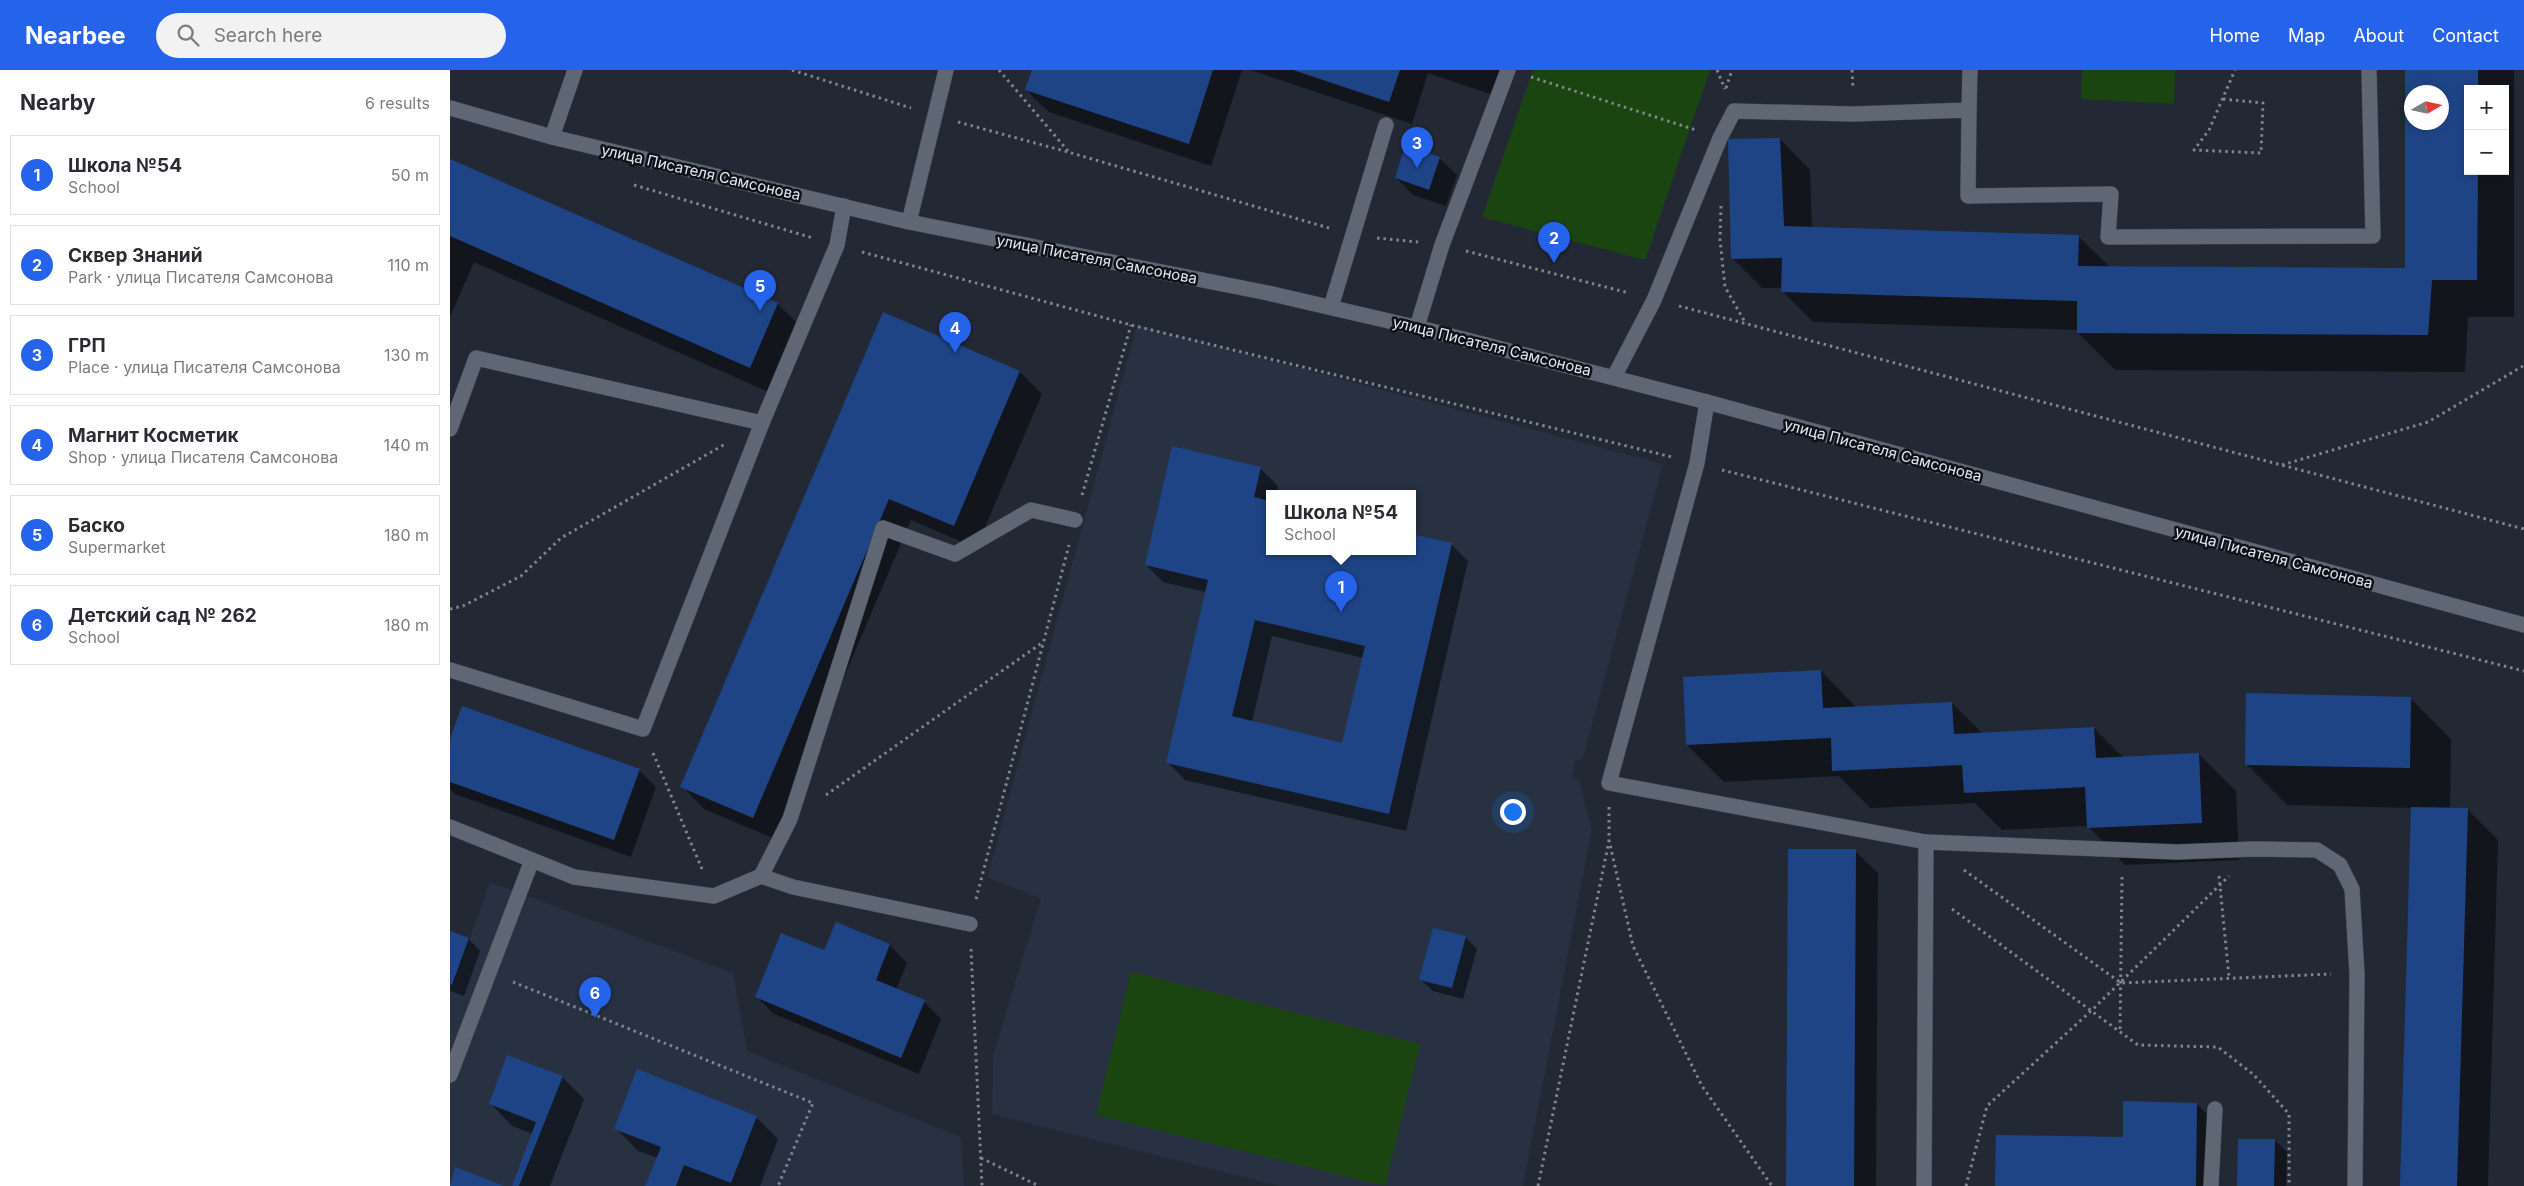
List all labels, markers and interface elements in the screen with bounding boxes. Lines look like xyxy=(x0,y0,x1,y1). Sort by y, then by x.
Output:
search box xyxy=(156,13,506,58)
text: Nearbee xyxy=(25,21,126,50)
icon: search xyxy=(174,21,202,49)
text: Search here xyxy=(214,24,322,47)
text: Home xyxy=(2210,25,2260,46)
text: Map xyxy=(2288,25,2325,46)
text: About xyxy=(2353,25,2404,46)
text: Contact xyxy=(2432,25,2499,46)
north arrow xyxy=(2404,85,2449,130)
map controls xyxy=(2464,85,2509,175)
button: + xyxy=(2464,85,2509,130)
text: Nearby xyxy=(20,90,95,115)
text: 6 results xyxy=(365,93,430,113)
pin: 3 xyxy=(1401,127,1433,168)
button: − xyxy=(2464,130,2509,175)
street label: улица Писателя Самсонова xyxy=(600,140,802,204)
text: Школа №54 xyxy=(68,154,182,177)
text: 1 xyxy=(34,165,40,185)
text: 50 m xyxy=(391,165,429,185)
text: School xyxy=(68,177,120,197)
pin: 2 xyxy=(1538,222,1570,263)
street label: улица Писателя Самсонова xyxy=(995,230,1199,288)
text: Сквер Знаний xyxy=(68,244,203,267)
text: 2 xyxy=(32,255,42,275)
text: 110 m xyxy=(387,255,429,275)
text: Park · улица Писателя Самсонова xyxy=(68,267,333,287)
pin: 5 xyxy=(744,270,776,311)
pin: 4 xyxy=(939,312,971,353)
street label: улица Писателя Самсонова xyxy=(1391,312,1593,380)
text: ГРП xyxy=(68,334,106,357)
text: 3 xyxy=(32,345,42,365)
text: 130 m xyxy=(384,345,429,365)
text: Place · улица Писателя Самсонова xyxy=(68,357,341,377)
street label: улица Писателя Самсонова xyxy=(1782,414,1984,486)
text: Магнит Косметик xyxy=(68,424,239,447)
text: 4 xyxy=(32,435,42,455)
text: 140 m xyxy=(384,435,429,455)
text: Shop · улица Писателя Самсонова xyxy=(68,447,338,467)
popup xyxy=(1266,490,1416,555)
text: Школа №54 xyxy=(1284,501,1398,524)
text: Баско xyxy=(68,514,125,537)
street label: улица Писателя Самсонова xyxy=(2173,521,2375,593)
text: School xyxy=(1284,524,1336,544)
text: 5 xyxy=(32,525,42,545)
text: 180 m xyxy=(384,525,429,545)
text: Supermarket xyxy=(68,537,165,557)
pin: 1 xyxy=(1325,571,1357,612)
text: Детский сад № 262 xyxy=(68,604,257,627)
text: 6 xyxy=(32,615,42,635)
text: 180 m xyxy=(384,615,429,635)
text: School xyxy=(68,627,120,647)
your location xyxy=(1500,799,1526,825)
pin: 6 xyxy=(579,977,611,1018)

